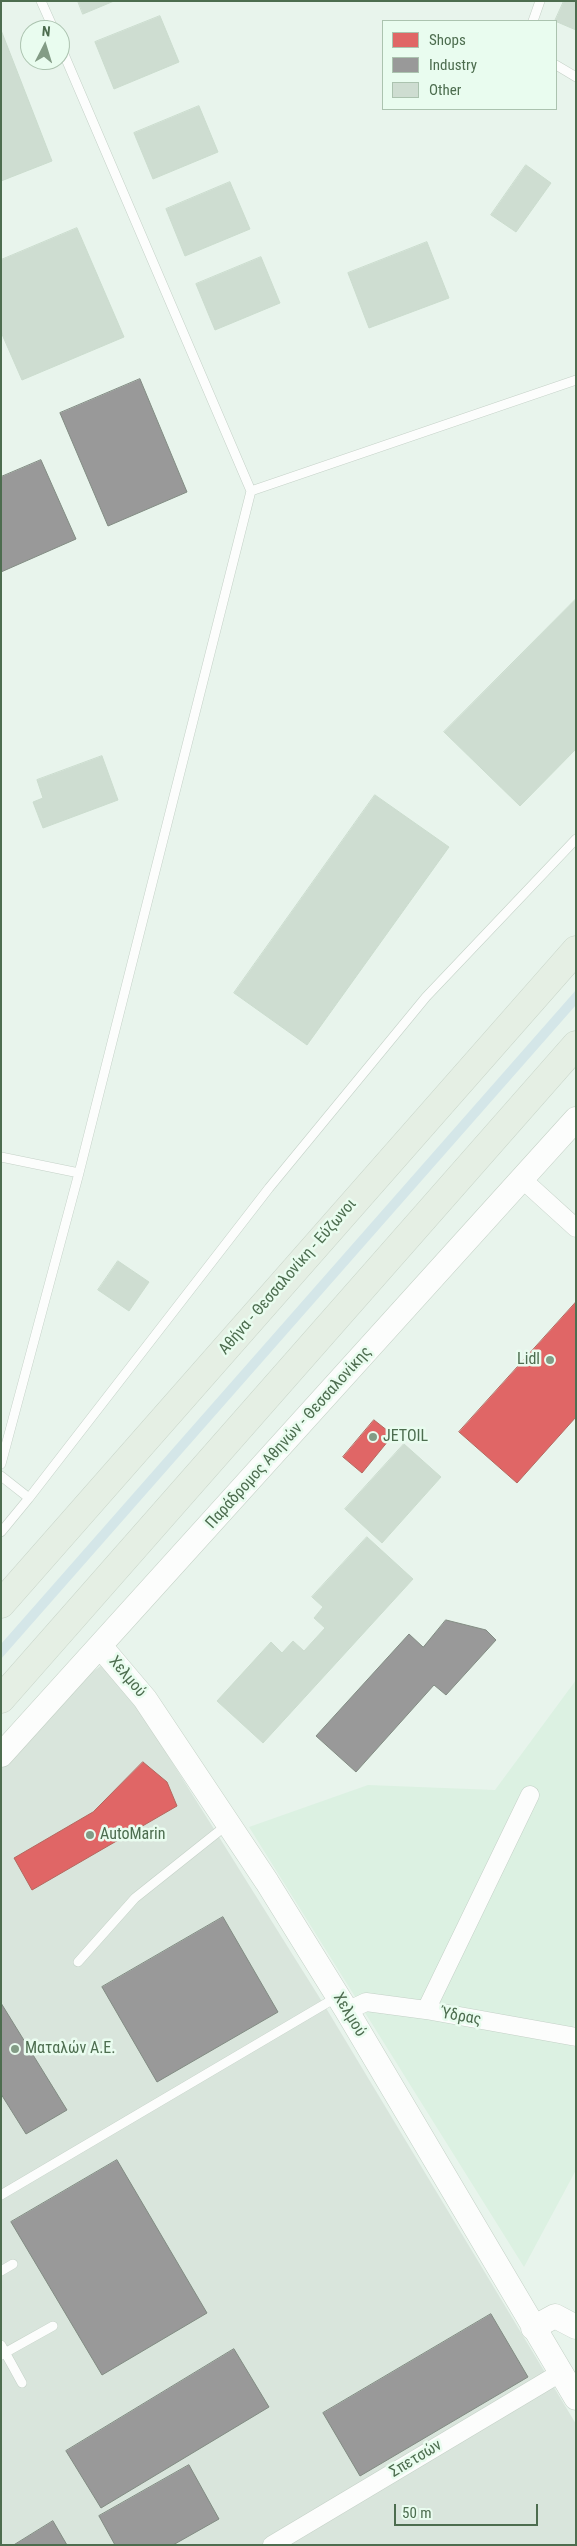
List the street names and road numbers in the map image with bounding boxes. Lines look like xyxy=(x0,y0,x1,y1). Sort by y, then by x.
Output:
street label: Αθήνα - Θεσσαλονίκη - Εύζωνοι xyxy=(215,1195,361,1359)
street label: Παράδρομος Αθηνών - Θεσσαλονίκης xyxy=(202,1343,376,1533)
street label: Χελμού xyxy=(104,1653,150,1701)
street label: Χελμού xyxy=(328,1990,370,2040)
street label: Ύδρας xyxy=(439,2004,483,2030)
street label: Σπετσών xyxy=(386,2436,446,2482)

